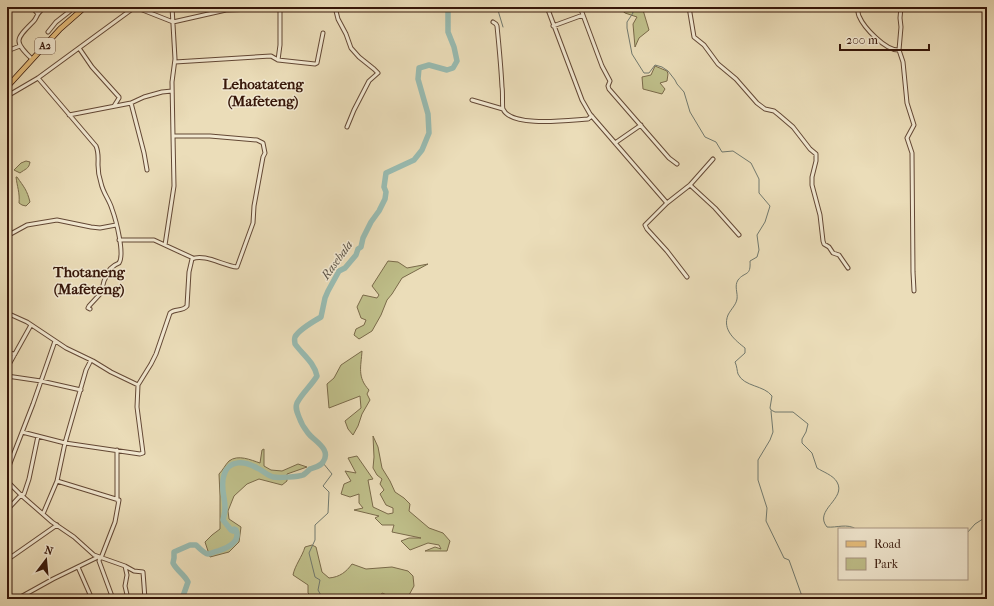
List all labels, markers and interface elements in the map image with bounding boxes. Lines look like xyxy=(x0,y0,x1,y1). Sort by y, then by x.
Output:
scale bar xyxy=(840,26,929,52)
text: 200 m xyxy=(846,33,878,47)
road number: A2 xyxy=(35,38,55,54)
district label: Lehoatateng (Mafeteng) xyxy=(222,75,305,110)
water label: Rasebala xyxy=(318,238,356,283)
district label: Thotaneng (Mafeteng) xyxy=(52,263,126,298)
legend xyxy=(838,528,968,580)
text: Road xyxy=(874,537,901,551)
north arrow xyxy=(26,540,66,580)
text: N xyxy=(43,543,55,558)
text: Park xyxy=(874,557,899,571)

